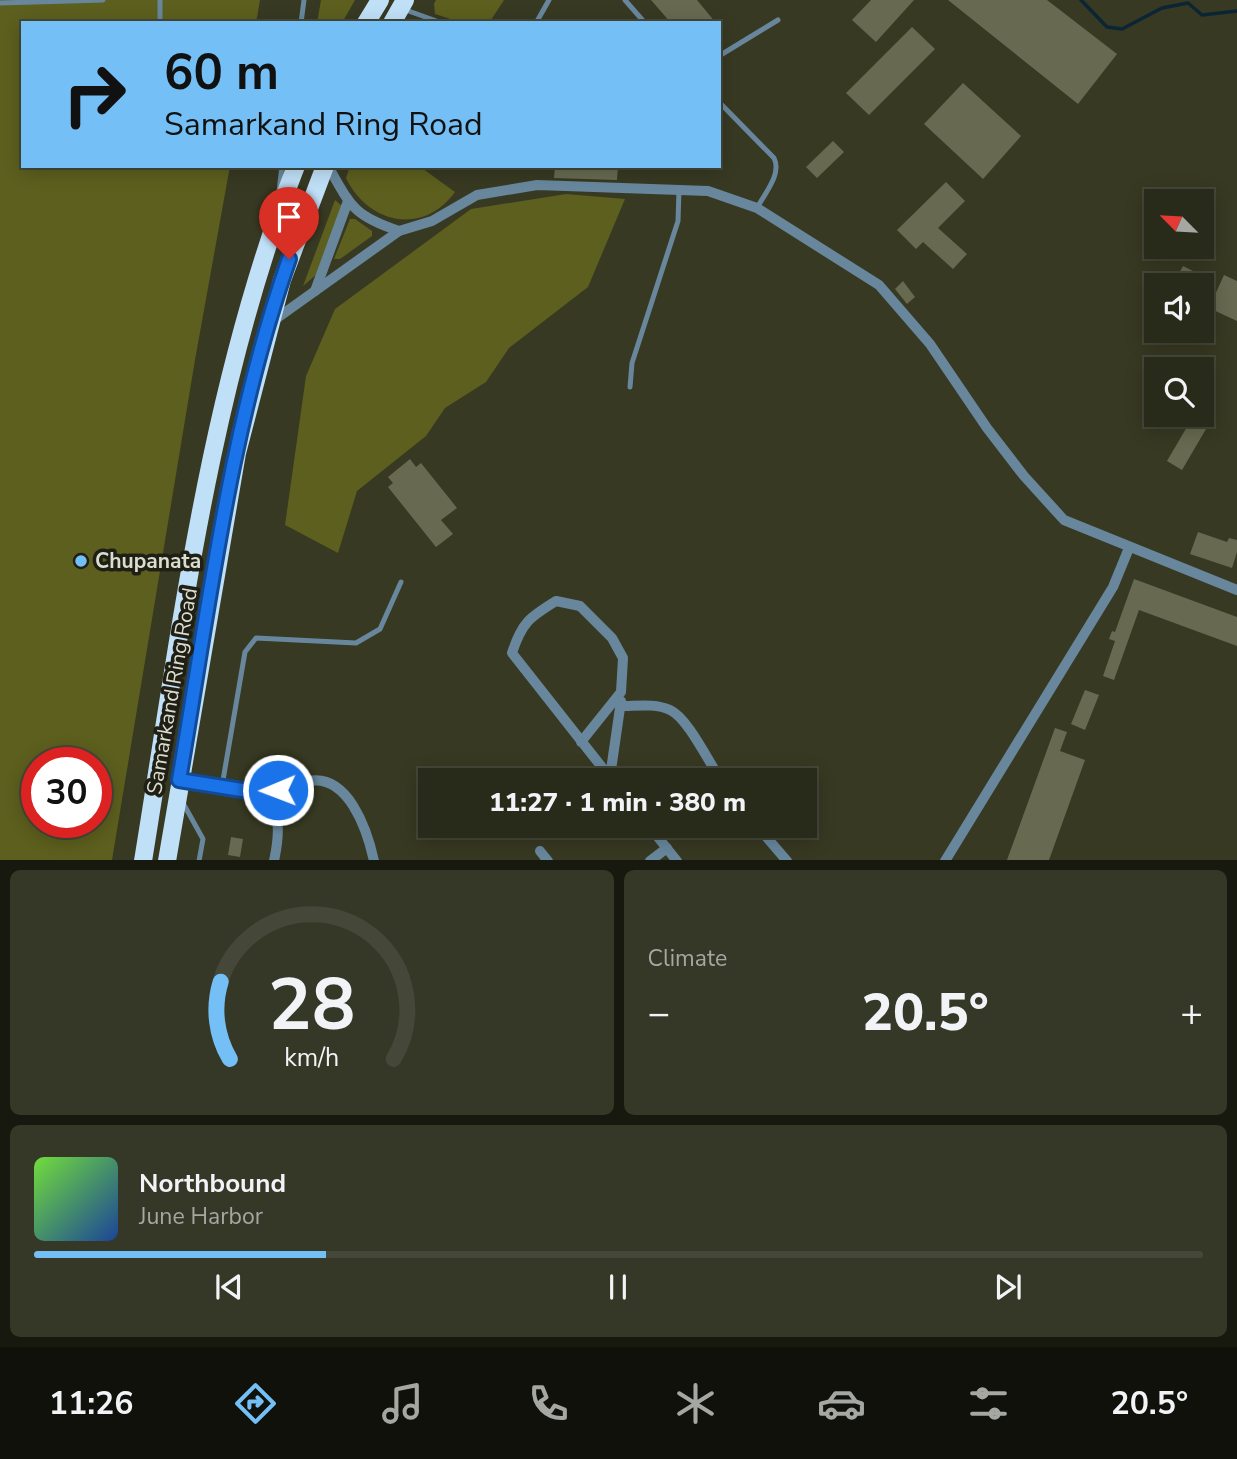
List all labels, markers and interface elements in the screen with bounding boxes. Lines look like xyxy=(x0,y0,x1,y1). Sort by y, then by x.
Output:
text: 60 m xyxy=(164,39,279,106)
icon: right xyxy=(49,49,140,140)
text: Samarkand Ring Road xyxy=(164,103,483,146)
pin xyxy=(259,187,319,259)
north arrow xyxy=(1144,189,1214,259)
map controls xyxy=(1144,189,1214,427)
icon: arrive xyxy=(270,198,308,236)
button: sound xyxy=(1144,273,1214,343)
button: search xyxy=(1144,357,1214,427)
place label: Chupanata xyxy=(95,547,201,575)
marker: Chupanata xyxy=(73,553,89,569)
street label: Samarkand Ring Road xyxy=(140,586,204,796)
speed limit sign: 30 xyxy=(21,747,112,838)
position arrow xyxy=(241,753,315,827)
text: 11:27 · 1 min · 380 m xyxy=(489,785,746,820)
text: Climate xyxy=(648,943,727,974)
text: 28 xyxy=(268,955,355,1055)
text: 20.5° xyxy=(862,977,989,1048)
text: − xyxy=(648,988,670,1039)
text: + xyxy=(1180,988,1203,1039)
text: km/h xyxy=(284,1040,339,1074)
text: Northbound xyxy=(139,1166,286,1201)
text: June Harbor xyxy=(139,1201,263,1232)
icon: previous xyxy=(210,1268,248,1306)
icon: pause xyxy=(599,1268,637,1306)
icon: next xyxy=(989,1268,1027,1306)
icon: directions xyxy=(231,1379,280,1428)
icon: music xyxy=(378,1379,427,1428)
icon: phone xyxy=(524,1379,573,1428)
icon: climate xyxy=(671,1379,720,1428)
icon: car xyxy=(817,1379,866,1428)
icon: filters xyxy=(964,1379,1013,1428)
text: 11:26 xyxy=(49,1382,134,1425)
text: 20.5° xyxy=(1110,1382,1188,1425)

